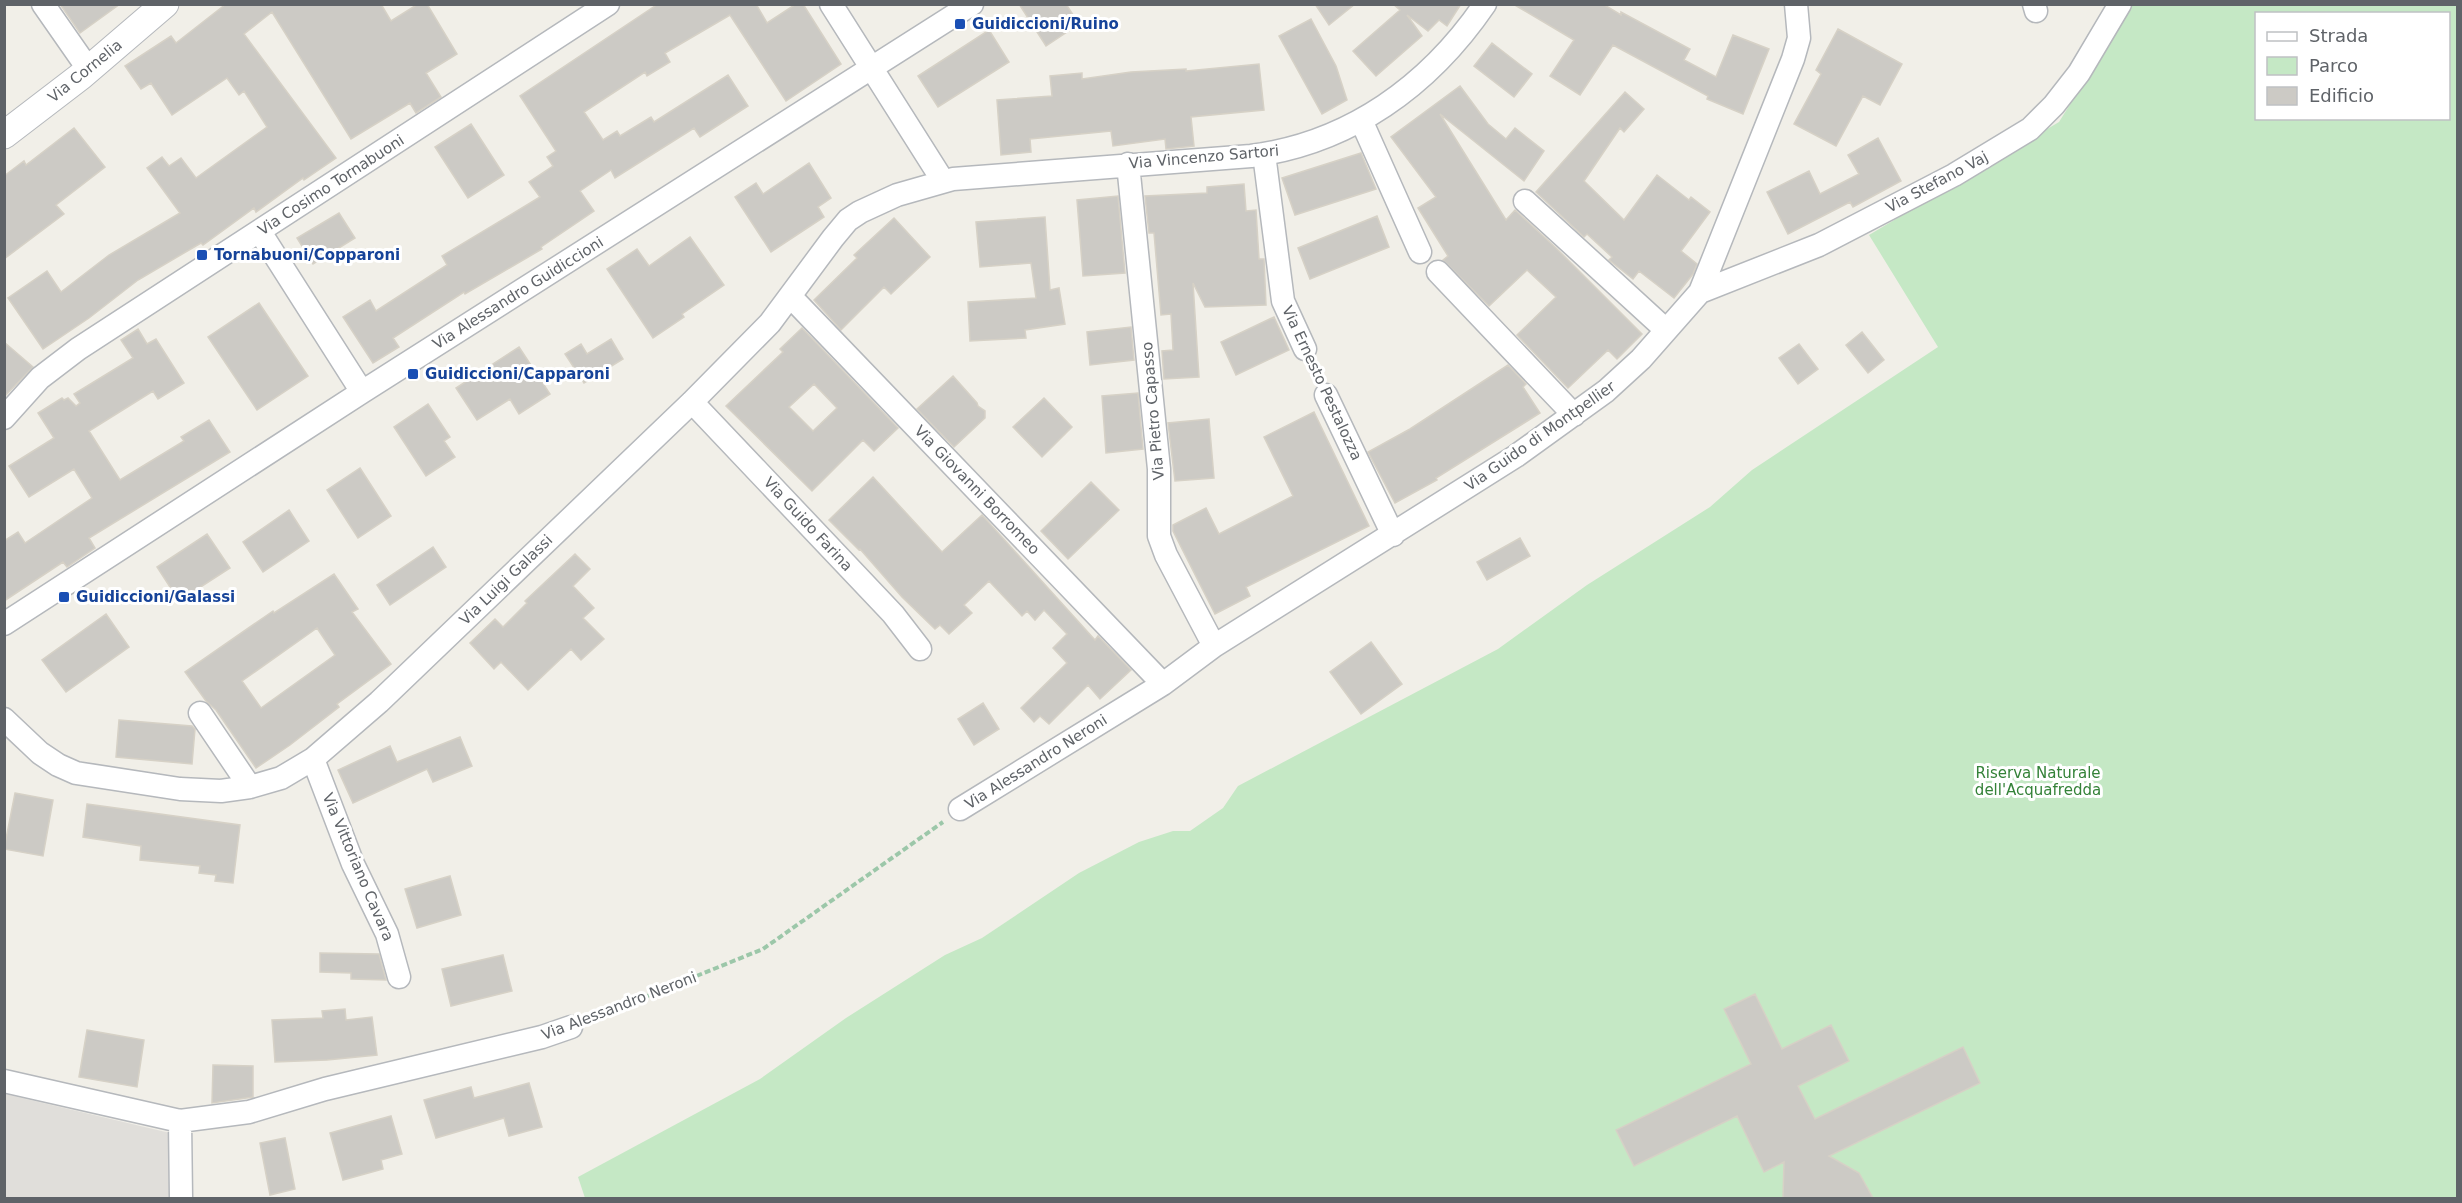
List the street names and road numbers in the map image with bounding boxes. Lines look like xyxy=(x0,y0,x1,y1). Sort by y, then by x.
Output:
street label: Via Cornelia xyxy=(44,36,126,106)
street label: Via Cosimo Tornabuoni xyxy=(255,131,407,239)
street label: Via Vincenzo Sartori xyxy=(1128,141,1280,173)
street label: Via Stefano Vaj xyxy=(1883,148,1991,216)
street label: Via Alessandro Guidiccioni xyxy=(429,233,607,353)
street label: Via Ernesto Pestalozza xyxy=(1278,303,1366,463)
street label: Via Pietro Capasso xyxy=(1138,341,1168,481)
street label: Via Guido di Montpellier xyxy=(1461,377,1619,495)
street label: Via Giovanni Borromeo xyxy=(911,422,1043,558)
street label: Via Guido Farina xyxy=(760,473,856,575)
street label: Via Luigi Galassi xyxy=(456,531,556,629)
street label: Via Alessandro Neroni xyxy=(961,711,1111,813)
street label: Via Vittoriano Cavara xyxy=(319,790,397,944)
street label: Via Alessandro Neroni xyxy=(539,968,699,1044)

